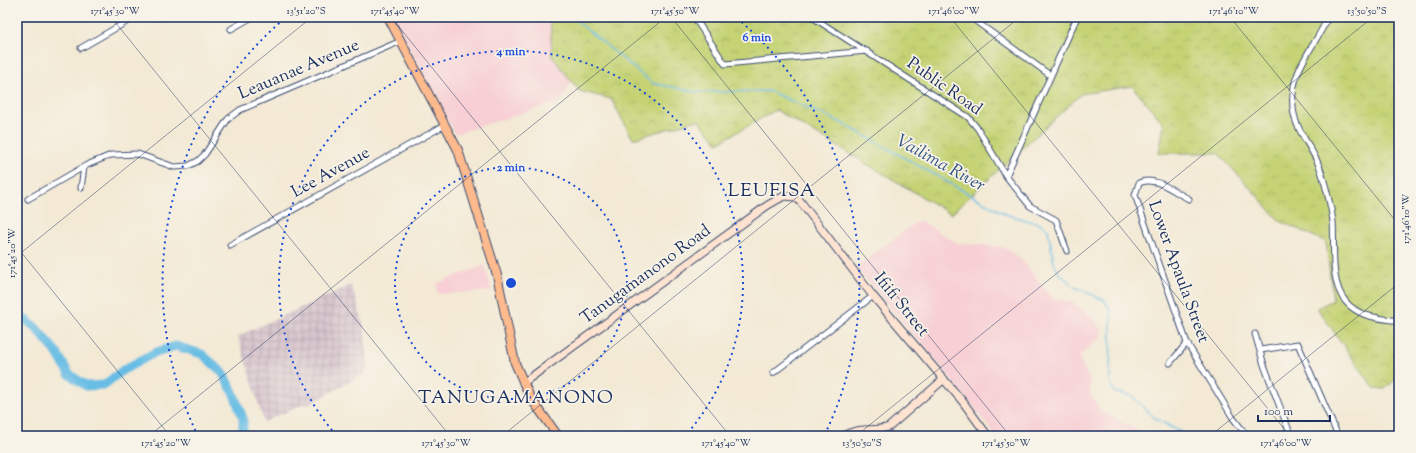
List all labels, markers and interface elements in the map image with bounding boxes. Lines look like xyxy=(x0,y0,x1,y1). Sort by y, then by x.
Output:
text: 171°45'30"W xyxy=(90,4,140,19)
text: 13°51'20"S xyxy=(286,4,326,19)
text: 171°45'40"W xyxy=(370,4,420,19)
text: 171°45'50"W xyxy=(651,4,699,19)
text: 171°46'00"W xyxy=(928,4,980,19)
text: 171°46'10"W xyxy=(1209,4,1259,19)
text: 13°50'50"S xyxy=(1347,4,1387,19)
text: 6 min xyxy=(743,29,772,47)
street label: Leauanae Avenue xyxy=(235,34,363,106)
text: 4 min xyxy=(495,43,526,61)
street label: Public Road xyxy=(901,52,987,122)
water label: Vailima River xyxy=(891,129,990,200)
street label: Lee Avenue xyxy=(287,141,375,204)
text: 2 min xyxy=(497,159,526,177)
district label: LEUFISA xyxy=(728,178,816,205)
text: 171°46'10"W xyxy=(1399,194,1414,244)
street label: Lower Apaula Street xyxy=(1141,198,1215,347)
street label: Tanugamanono Road xyxy=(576,219,717,331)
text: 171°45'20"W xyxy=(5,228,20,278)
street label: Ifiifi Street xyxy=(868,268,934,342)
centre of rings xyxy=(504,276,518,290)
district label: TANUGAMANONO xyxy=(418,385,614,412)
scale bar xyxy=(1258,397,1330,423)
text: 100 m xyxy=(1264,403,1293,421)
text: 171°45'20"W xyxy=(141,436,191,451)
text: 171°45'30"W xyxy=(421,436,471,451)
text: 171°45'40"W xyxy=(701,436,751,451)
text: 13°50'50"S xyxy=(842,436,882,451)
text: 171°45'50"W xyxy=(982,436,1030,451)
text: 171°46'00"W xyxy=(1260,436,1312,451)

